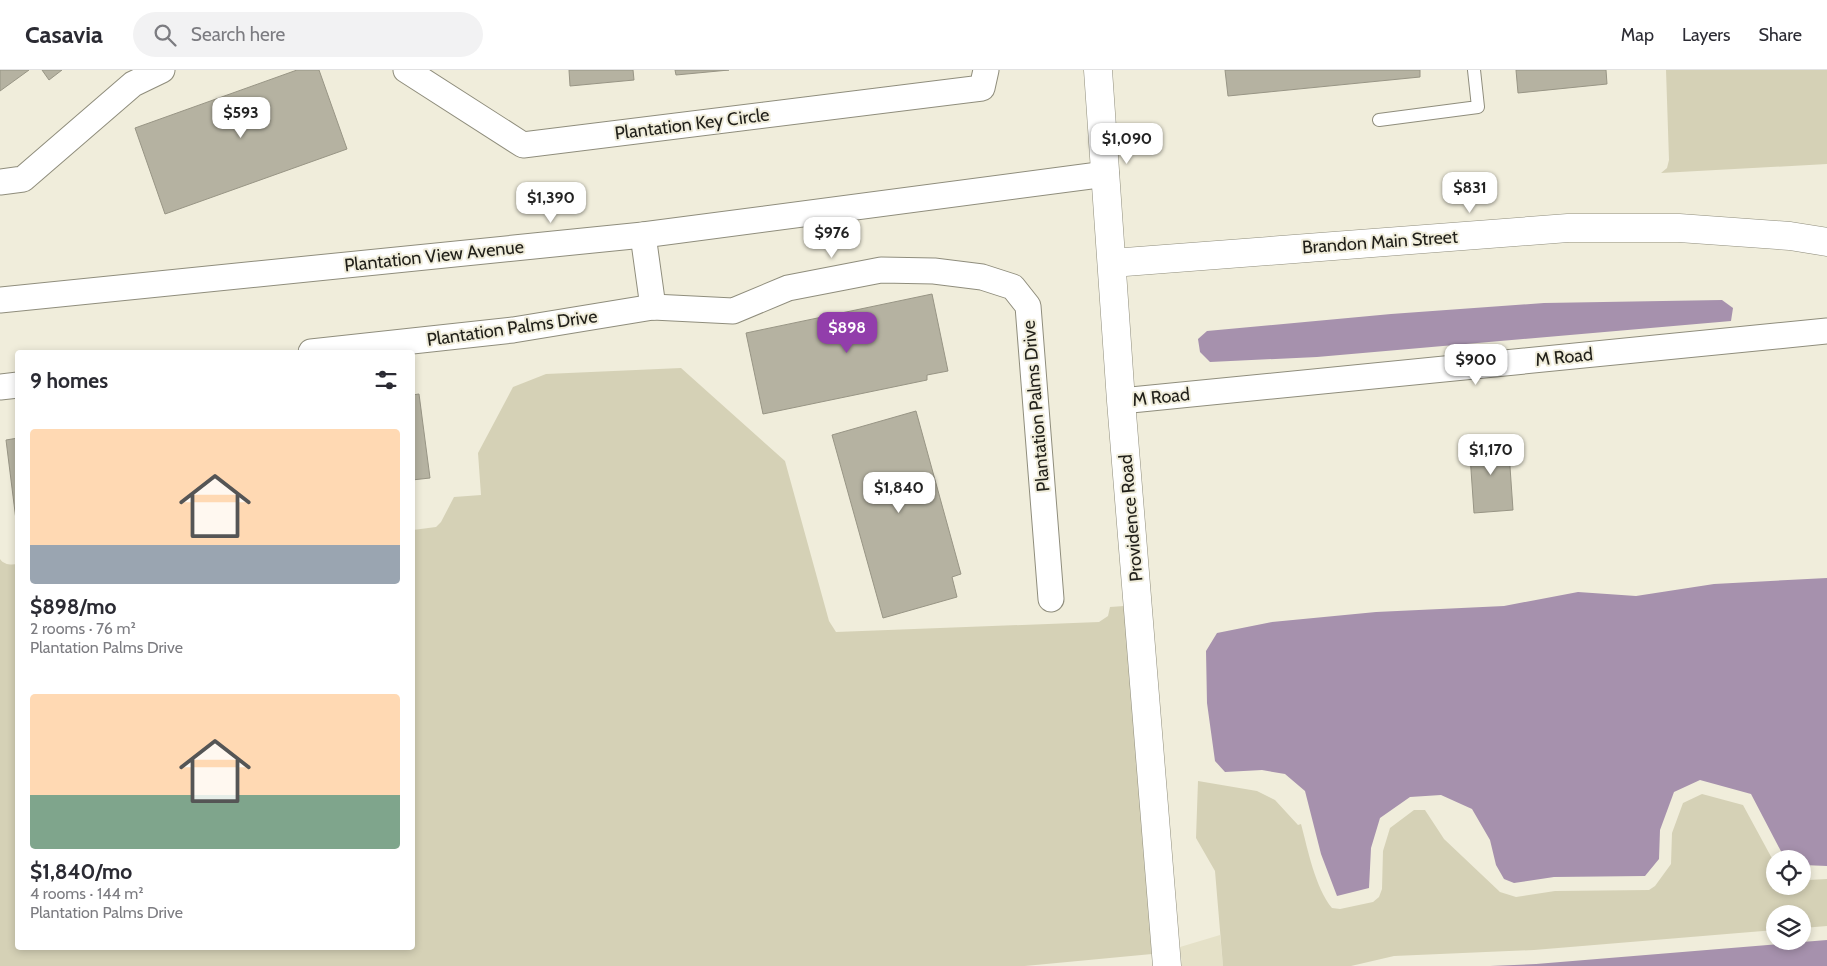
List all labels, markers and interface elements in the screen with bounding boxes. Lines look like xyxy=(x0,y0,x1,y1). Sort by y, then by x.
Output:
search box xyxy=(133,12,483,57)
text: Casavia xyxy=(25,20,103,49)
icon: search xyxy=(151,21,179,49)
text: Search here xyxy=(191,23,285,46)
text: Map xyxy=(1621,24,1654,46)
text: Layers xyxy=(1682,24,1731,46)
text: Share xyxy=(1759,24,1802,46)
pin: $593 xyxy=(211,97,271,139)
text: $593 xyxy=(223,103,259,122)
street label: Plantation Key Circle xyxy=(613,104,771,144)
pin: $1,090 xyxy=(1086,122,1168,165)
text: $1,090 xyxy=(1102,129,1152,148)
pin: $831 xyxy=(1440,172,1500,214)
text: $831 xyxy=(1453,178,1487,197)
pin: $1,390 xyxy=(510,182,592,224)
text: $1,390 xyxy=(527,188,575,207)
pin: $976 xyxy=(802,216,862,259)
text: $976 xyxy=(814,223,850,242)
street label: Brandon Main Street xyxy=(1301,226,1459,258)
street label: Plantation View Avenue xyxy=(343,236,525,276)
street label: Plantation Palms Drive xyxy=(425,305,599,351)
pin: $898 xyxy=(817,312,877,354)
text: $898 xyxy=(828,318,866,337)
street label: Plantation Palms Drive xyxy=(1018,319,1054,493)
street label: M Road xyxy=(1534,343,1594,371)
pin: $900 xyxy=(1446,344,1506,386)
text: $900 xyxy=(1456,350,1496,369)
icon: filters xyxy=(372,366,400,394)
text: 9 homes xyxy=(30,368,108,393)
street label: M Road xyxy=(1131,383,1191,411)
pin: $1,170 xyxy=(1450,434,1532,476)
text: $1,170 xyxy=(1469,440,1513,459)
street label: Providence Road xyxy=(1114,453,1148,583)
icon: home xyxy=(170,461,260,551)
pin: $1,840 xyxy=(858,472,940,514)
text: $1,840 xyxy=(874,478,924,497)
text: $898/mo xyxy=(30,594,117,619)
text: 2 rooms · 76 m² xyxy=(30,619,136,638)
text: Plantation Palms Drive xyxy=(30,638,183,657)
icon: home xyxy=(170,726,260,816)
map controls xyxy=(1766,850,1811,950)
button: locate xyxy=(1766,850,1811,895)
text: $1,840/mo xyxy=(30,859,132,884)
text: 4 rooms · 144 m² xyxy=(30,884,144,903)
text: Plantation Palms Drive xyxy=(30,903,183,922)
button: layers xyxy=(1766,905,1811,950)

